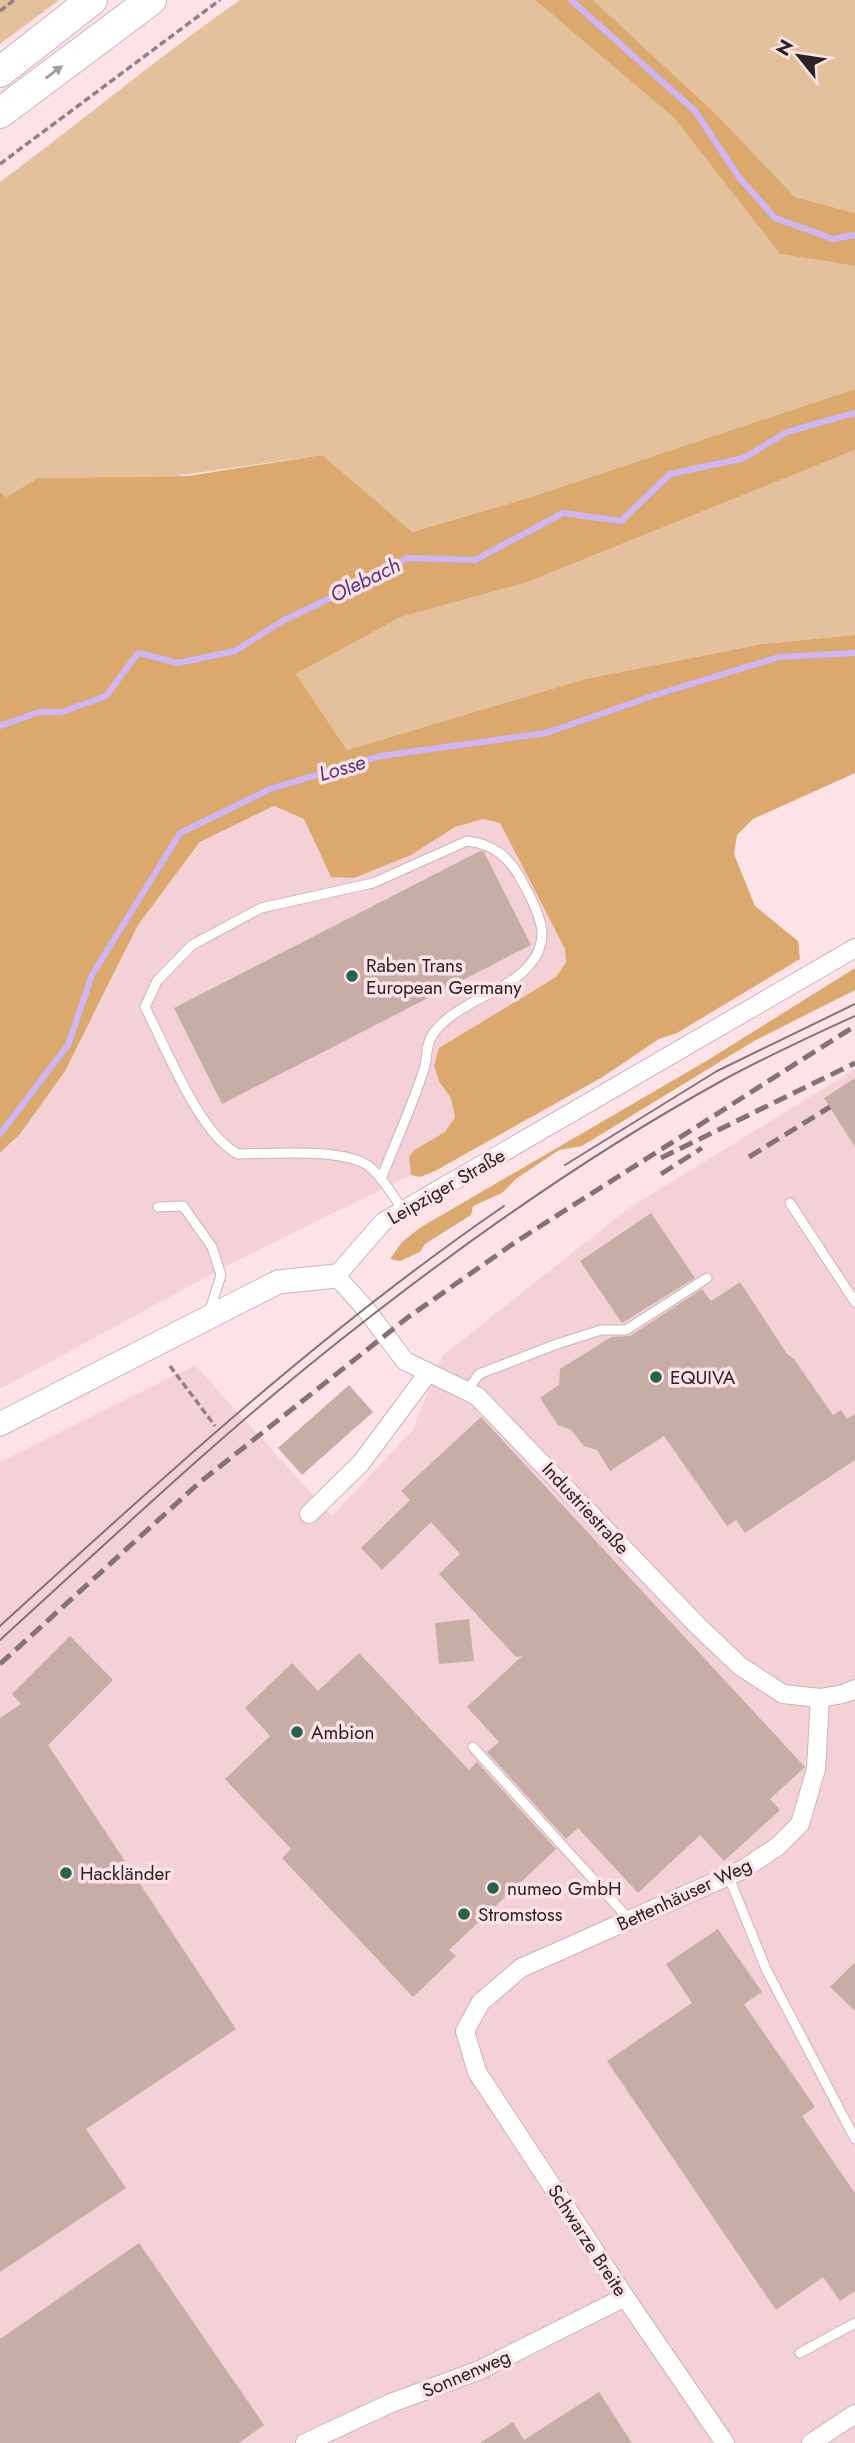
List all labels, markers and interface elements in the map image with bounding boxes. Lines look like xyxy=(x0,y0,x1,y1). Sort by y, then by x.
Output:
north arrow xyxy=(764,21,834,91)
text: N xyxy=(769,34,800,61)
one-way arrow xyxy=(45,64,63,79)
water label: Olebach xyxy=(325,550,405,610)
water label: Losse xyxy=(315,747,369,789)
place label: Raben Trans European Germany xyxy=(366,952,522,1001)
marker: Raben Trans European Germany xyxy=(344,968,360,984)
street label: Leipziger Straße xyxy=(383,1142,510,1231)
place label: EQUIVA xyxy=(670,1364,736,1391)
marker: EQUIVA xyxy=(648,1369,664,1385)
street label: Industriestraße xyxy=(536,1456,636,1561)
place label: Ambion xyxy=(311,1719,374,1746)
marker: Ambion xyxy=(289,1724,305,1740)
street label: Bettenhäuser Weg xyxy=(612,1851,756,1938)
place label: Hackländer xyxy=(80,1860,171,1887)
marker: Hackländer xyxy=(58,1865,74,1881)
place label: numeo GmbH xyxy=(507,1875,622,1902)
marker: numeo GmbH xyxy=(485,1880,501,1896)
place label: Stromstoss xyxy=(478,1901,563,1928)
marker: Stromstoss xyxy=(456,1906,472,1922)
street label: Schwarze Breite xyxy=(541,2179,634,2302)
street label: Sonnenweg xyxy=(418,2343,515,2404)

